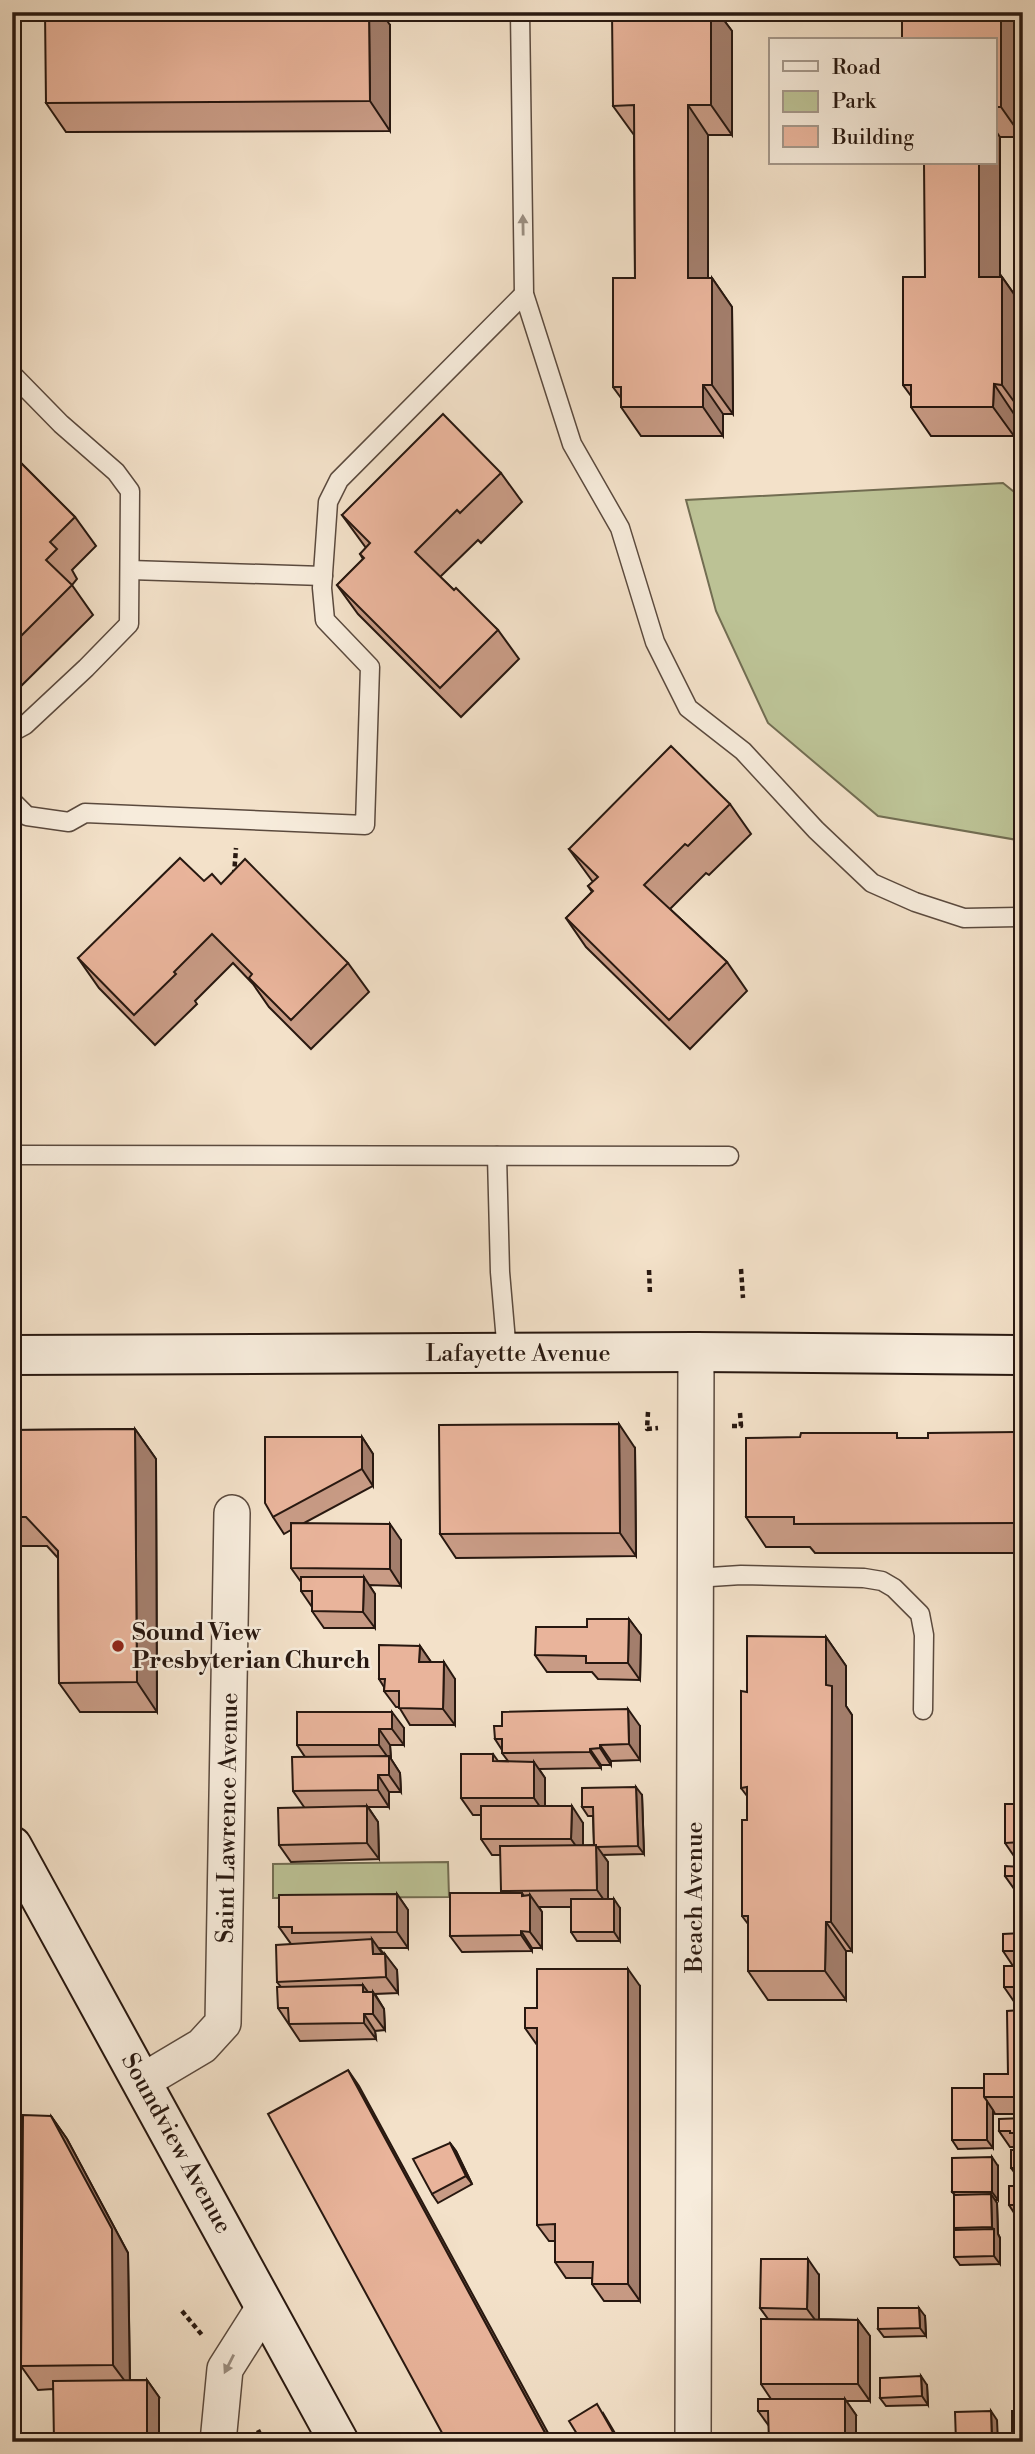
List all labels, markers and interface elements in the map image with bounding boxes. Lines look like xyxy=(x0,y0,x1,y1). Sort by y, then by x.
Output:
legend xyxy=(769,38,996,164)
text: Road xyxy=(832,55,881,81)
text: Park xyxy=(832,89,877,115)
text: Building xyxy=(831,125,914,151)
one-way arrow xyxy=(517,214,529,236)
street label: Lafayette Avenue xyxy=(425,1339,611,1369)
place label: Sound View Presbyterian Church xyxy=(132,1618,370,1676)
marker: Sound View Presbyterian Church xyxy=(110,1638,126,1654)
street label: Saint Lawrence Avenue xyxy=(211,1692,245,1944)
street label: Beach Avenue xyxy=(680,1821,710,1974)
street label: Soundview Avenue xyxy=(114,2048,238,2239)
one-way arrow xyxy=(224,2354,236,2374)

